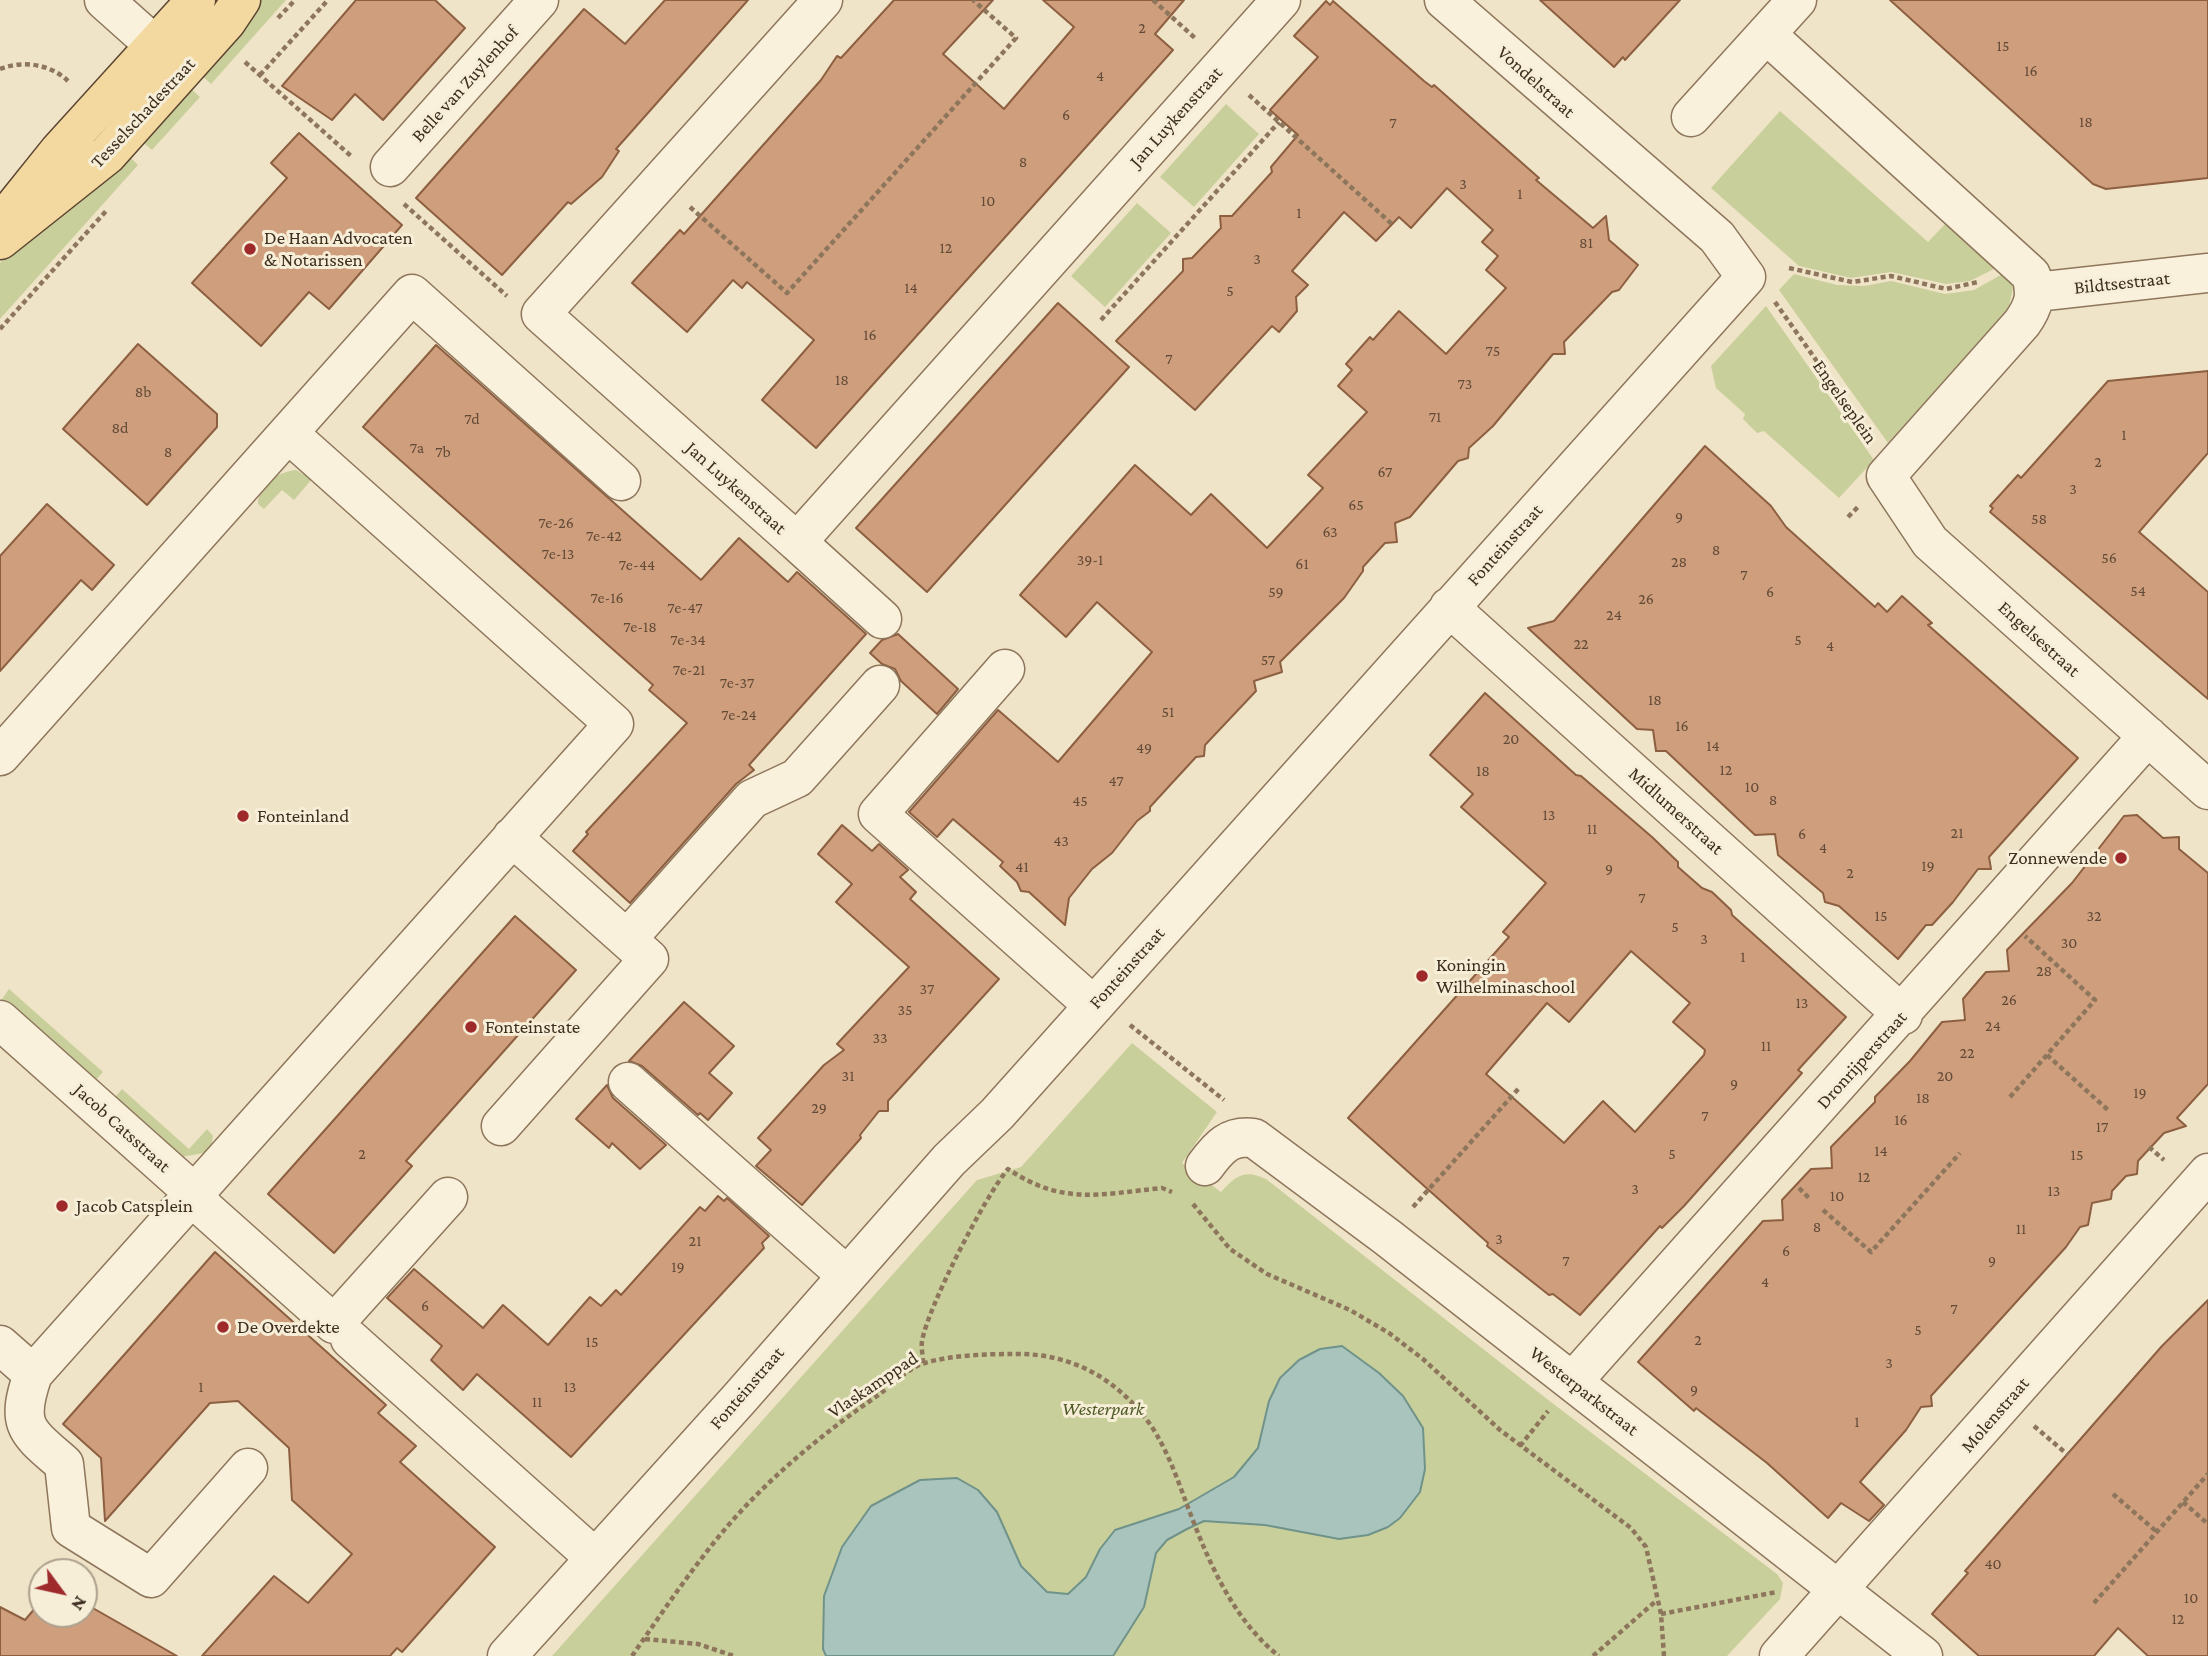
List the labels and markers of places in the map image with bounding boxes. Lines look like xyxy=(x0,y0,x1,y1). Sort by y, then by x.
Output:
place label: De Haan Advocaten & Notarissen xyxy=(264,227,413,271)
marker: De Haan Advocaten & Notarissen xyxy=(242,241,258,257)
place label: Fonteinland xyxy=(257,805,349,827)
marker: Fonteinland xyxy=(235,808,251,824)
place label: Zonnewende xyxy=(2008,847,2107,869)
marker: Zonnewende xyxy=(2113,850,2129,866)
place label: Koningin Wilhelminaschool xyxy=(1436,954,1575,998)
marker: Koningin Wilhelminaschool xyxy=(1414,968,1430,984)
place label: Fonteinstate xyxy=(485,1016,580,1038)
marker: Fonteinstate xyxy=(463,1019,479,1035)
place label: Jacob Catsplein xyxy=(76,1195,193,1217)
marker: Jacob Catsplein xyxy=(54,1198,70,1214)
place label: De Overdekte xyxy=(237,1316,340,1338)
marker: De Overdekte xyxy=(215,1319,231,1335)

